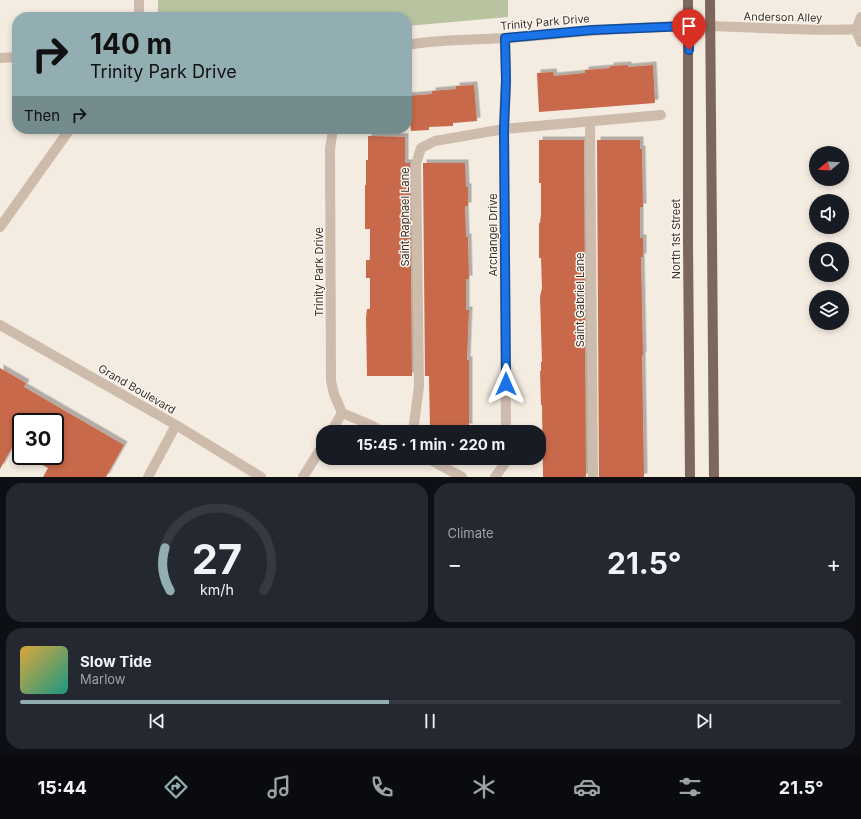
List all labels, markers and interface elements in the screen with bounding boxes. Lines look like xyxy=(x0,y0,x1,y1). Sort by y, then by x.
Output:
pin xyxy=(672,9,706,50)
street label: Anderson Alley xyxy=(744,9,822,25)
street label: Trinity Park Drive xyxy=(500,11,590,33)
icon: arrive xyxy=(678,15,700,37)
text: 140 m xyxy=(90,27,172,61)
icon: right xyxy=(24,28,76,80)
text: Trinity Park Drive xyxy=(90,61,237,82)
icon: right xyxy=(68,104,90,126)
text: Then xyxy=(24,106,60,125)
north arrow xyxy=(809,146,849,186)
map controls xyxy=(809,146,849,330)
street label: Saint Raphael Lane xyxy=(398,167,412,267)
street label: Archangel Drive xyxy=(486,193,500,277)
button: sound xyxy=(809,194,849,234)
street label: North 1st Street xyxy=(669,198,683,279)
street label: Trinity Park Drive xyxy=(312,227,326,317)
button: search xyxy=(809,242,849,282)
street label: Saint Gabriel Lane xyxy=(573,253,587,347)
button: layers xyxy=(809,290,849,330)
street label: Grand Boulevard xyxy=(96,361,178,417)
position arrow xyxy=(485,363,527,405)
speed limit sign: 30 xyxy=(12,413,64,465)
text: 15:45 · 1 min · 220 m xyxy=(357,435,505,454)
text: Climate xyxy=(448,525,494,541)
text: 27 xyxy=(192,533,242,583)
text: 21.5° xyxy=(607,545,681,581)
text: − xyxy=(448,551,462,577)
text: + xyxy=(826,551,841,577)
text: km/h xyxy=(200,580,234,597)
text: Slow Tide xyxy=(80,652,152,671)
text: Marlow xyxy=(80,671,126,687)
icon: previous xyxy=(146,710,168,732)
icon: pause xyxy=(419,710,441,732)
icon: next xyxy=(693,710,715,732)
icon: directions xyxy=(162,773,190,801)
icon: music xyxy=(265,773,293,801)
icon: phone xyxy=(368,773,396,801)
icon: climate xyxy=(470,773,498,801)
icon: car xyxy=(573,773,601,801)
icon: filters xyxy=(676,773,704,801)
text: 15:44 xyxy=(37,777,87,798)
text: 21.5° xyxy=(779,777,824,798)

